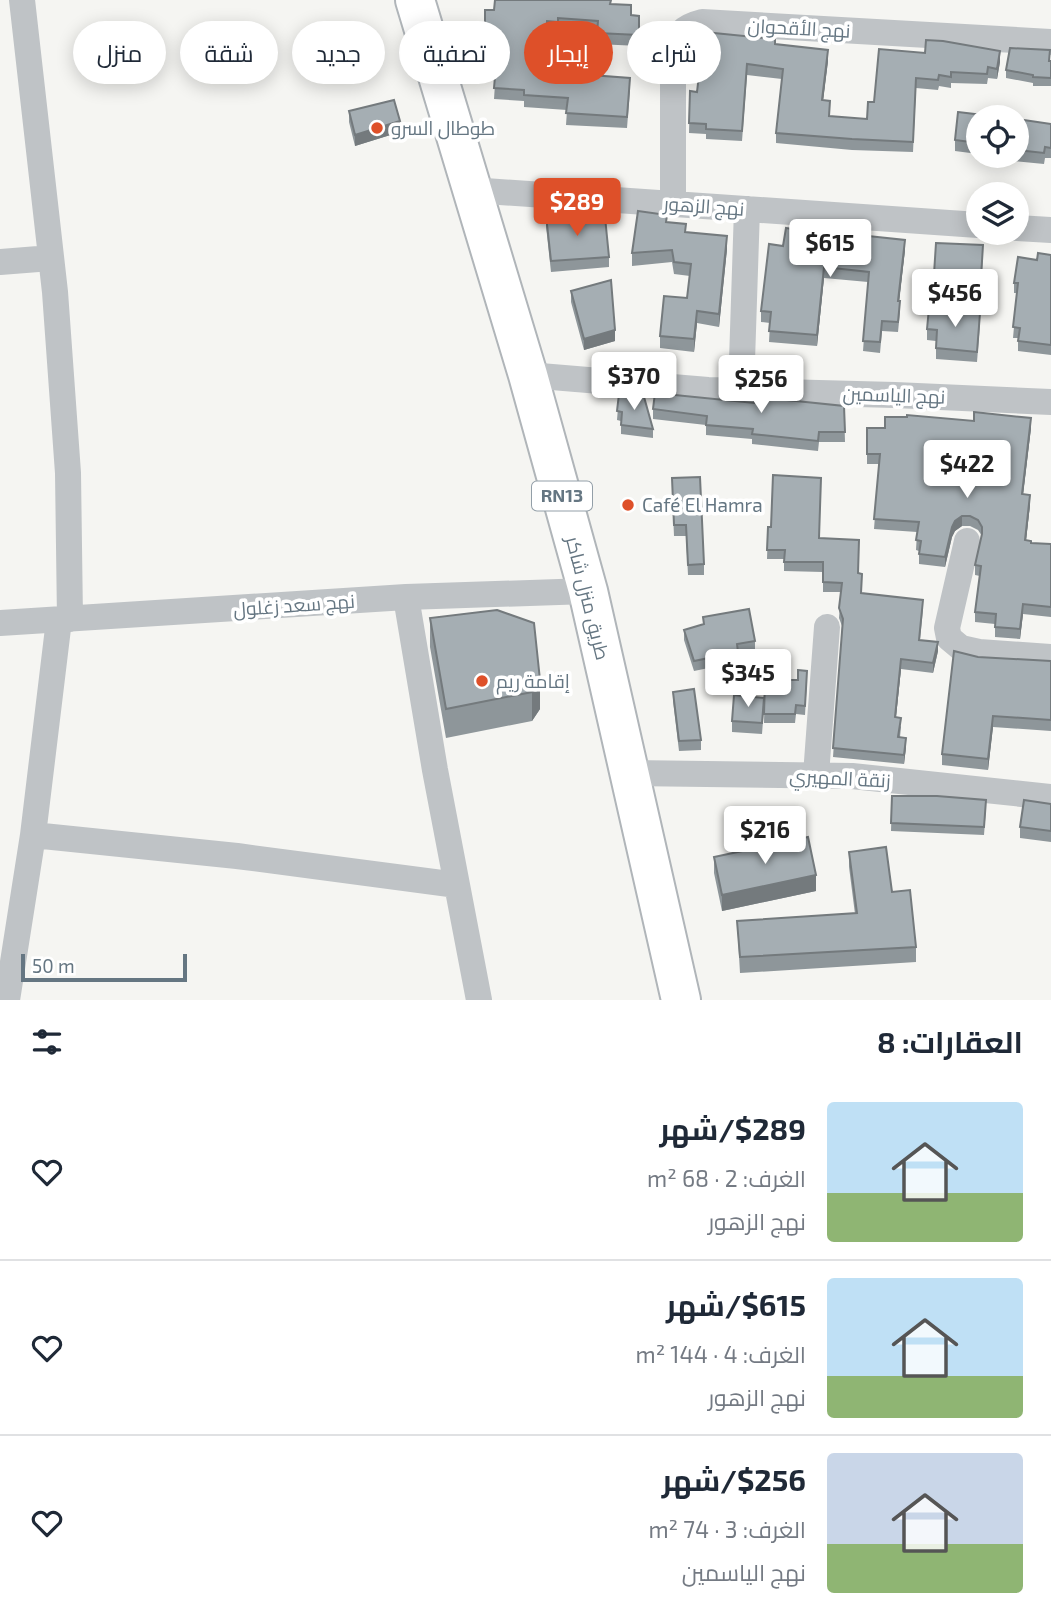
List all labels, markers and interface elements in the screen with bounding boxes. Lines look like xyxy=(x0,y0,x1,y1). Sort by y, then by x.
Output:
street label: نهج الأقحوان xyxy=(747,13,851,45)
chip: منزل xyxy=(73,21,166,84)
chip: شقة xyxy=(180,21,278,84)
chip: جديد xyxy=(292,21,385,84)
chip: تصفية xyxy=(399,21,510,84)
chip: إيجار xyxy=(524,21,613,84)
chip: شراء xyxy=(627,21,721,84)
map controls xyxy=(966,105,1029,245)
button: locate xyxy=(966,105,1029,168)
place label: طوطال السرو xyxy=(391,116,495,140)
marker: طوطال السرو xyxy=(369,120,385,136)
pin: $289 xyxy=(536,178,618,238)
button: layers xyxy=(966,182,1029,245)
text: $289 xyxy=(550,187,604,215)
street label: نهج الزهور xyxy=(662,191,745,223)
pin: $615 xyxy=(789,219,871,279)
text: $615 xyxy=(805,228,855,256)
pin: $456 xyxy=(914,270,996,329)
text: $456 xyxy=(928,278,982,306)
pin: $370 xyxy=(593,352,675,412)
pin: $256 xyxy=(720,356,802,415)
text: $370 xyxy=(607,361,661,389)
text: $256 xyxy=(735,364,787,392)
street label: نهج الياسمين xyxy=(842,381,946,411)
pin: $422 xyxy=(926,440,1008,500)
text: $422 xyxy=(940,449,994,477)
road number: RN13 xyxy=(532,482,592,510)
place label: Café El Hamra xyxy=(642,493,763,516)
marker: Café El Hamra xyxy=(620,497,636,513)
street label: طريق منزل شاكر xyxy=(560,533,615,663)
street label: نهج سعد زغلول xyxy=(232,589,356,623)
pin: $345 xyxy=(707,650,789,709)
text: $345 xyxy=(721,658,775,686)
place label: إقامة ريم xyxy=(496,669,570,695)
marker: إقامة ريم xyxy=(474,673,490,689)
street label: زنقة المهيري xyxy=(789,763,891,796)
pin: $216 xyxy=(724,806,806,866)
text: $216 xyxy=(740,815,790,843)
scale bar xyxy=(21,951,187,983)
text: 50 m xyxy=(32,954,75,977)
icon: filters xyxy=(28,1023,66,1061)
text: العقارات: 8 xyxy=(877,1023,1023,1059)
text: $289/شهر xyxy=(659,1110,806,1146)
icon: home xyxy=(883,1130,967,1214)
icon: heart xyxy=(28,1153,66,1191)
text: الغرف: 2 · 68 m² xyxy=(647,1164,806,1192)
text: نهج الزهور xyxy=(708,1207,806,1235)
text: $615/شهر xyxy=(666,1286,806,1322)
icon: home xyxy=(883,1306,967,1390)
icon: heart xyxy=(28,1329,66,1367)
text: الغرف: 4 · 144 m² xyxy=(636,1340,806,1368)
text: نهج الزهور xyxy=(708,1383,806,1411)
text: $256/شهر xyxy=(662,1461,806,1497)
icon: home xyxy=(883,1481,967,1565)
icon: heart xyxy=(28,1504,66,1542)
text: الغرف: 3 · 74 m² xyxy=(648,1515,806,1543)
text: نهج الياسمين xyxy=(682,1558,806,1586)

